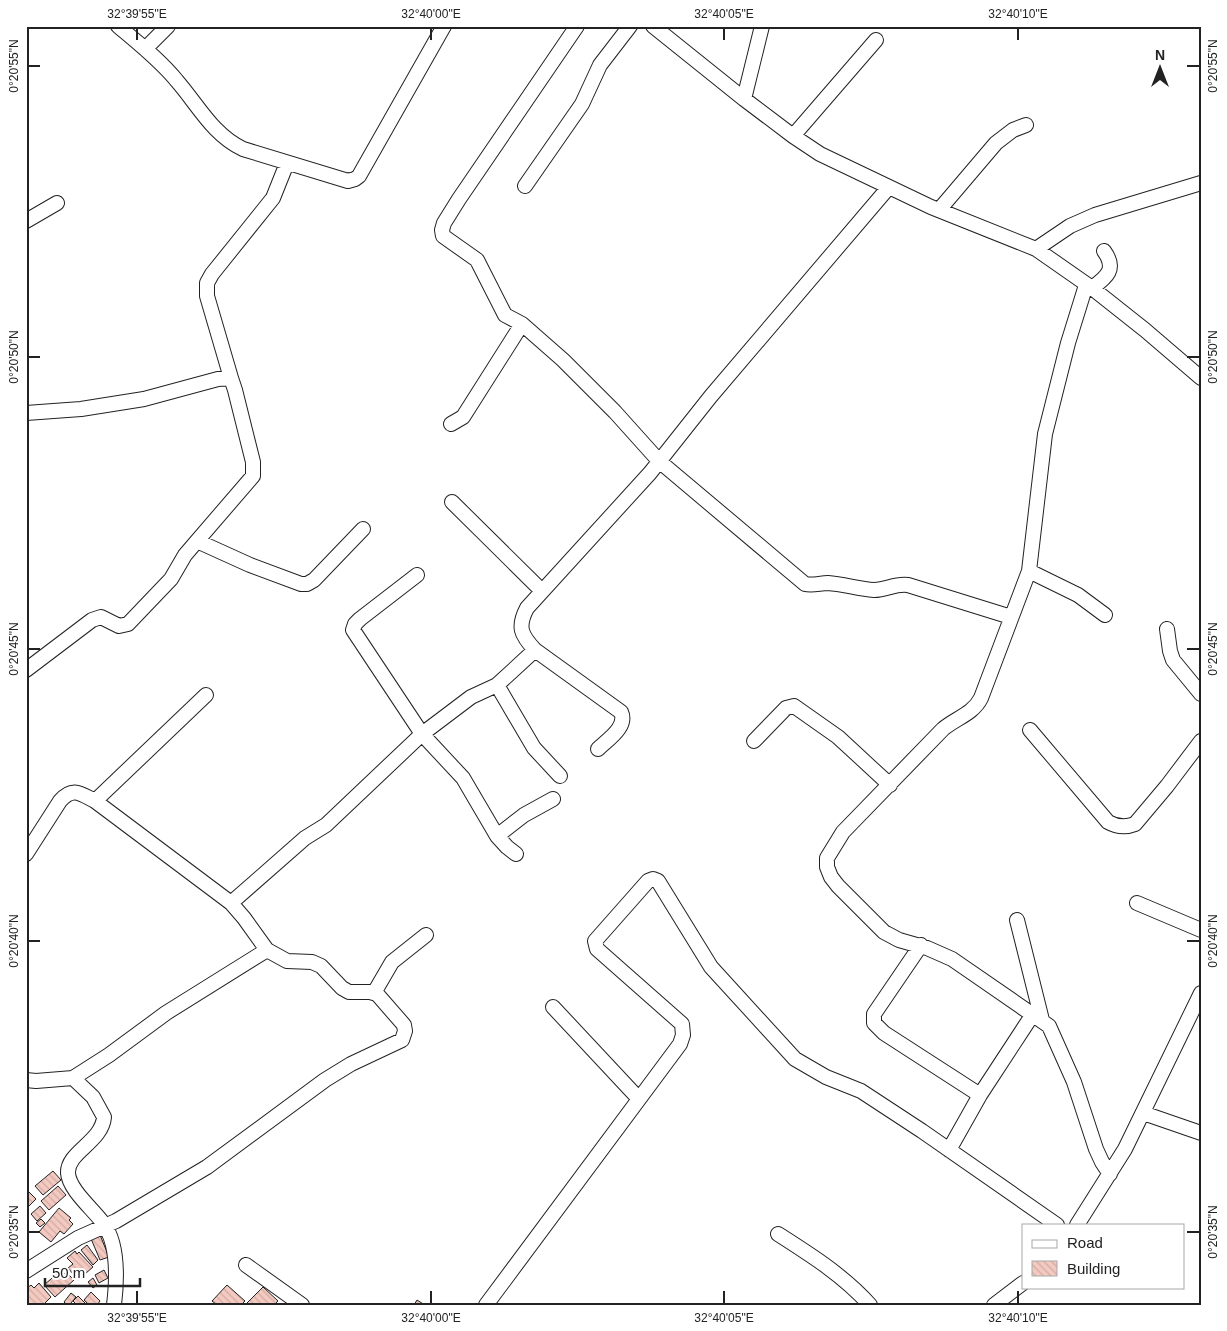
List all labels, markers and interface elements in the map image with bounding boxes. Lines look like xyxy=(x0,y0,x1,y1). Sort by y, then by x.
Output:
text: 32°39'55"E xyxy=(107,7,167,21)
text: 32°40'00"E xyxy=(401,7,461,21)
text: 32°40'05"E xyxy=(694,7,754,21)
text: 32°40'10"E xyxy=(988,7,1048,21)
text: 0°20'55"N xyxy=(7,39,21,93)
text: 0°20'55"N xyxy=(1206,39,1220,93)
north arrow xyxy=(1134,42,1184,92)
text: N xyxy=(1155,47,1165,63)
text: 0°20'50"N xyxy=(7,330,21,384)
text: 0°20'50"N xyxy=(1206,330,1220,384)
text: 0°20'45"N xyxy=(7,622,21,676)
text: 0°20'45"N xyxy=(1206,622,1220,676)
text: 0°20'40"N xyxy=(7,914,21,968)
text: 0°20'40"N xyxy=(1206,914,1220,968)
text: 0°20'35"N xyxy=(7,1205,21,1259)
text: 0°20'35"N xyxy=(1206,1205,1220,1259)
legend xyxy=(1022,1224,1184,1288)
text: Road xyxy=(1067,1234,1103,1251)
scale bar xyxy=(45,1256,140,1288)
text: Building xyxy=(1067,1260,1120,1277)
text: 50 m xyxy=(52,1264,85,1281)
text: 32°39'55"E xyxy=(107,1311,167,1325)
text: 32°40'00"E xyxy=(401,1311,461,1325)
text: 32°40'05"E xyxy=(694,1311,754,1325)
text: 32°40'10"E xyxy=(988,1311,1048,1325)

